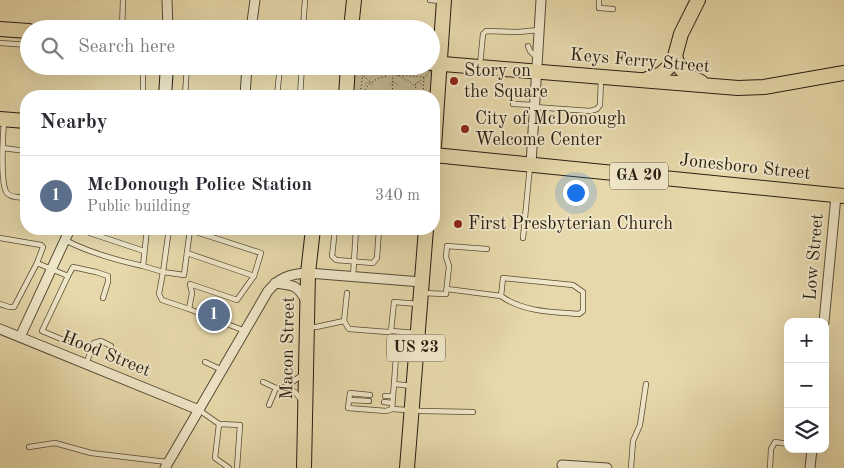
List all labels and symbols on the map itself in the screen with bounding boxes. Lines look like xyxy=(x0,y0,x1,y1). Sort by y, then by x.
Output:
street label: Keys Ferry Street xyxy=(569,46,711,76)
place label: Story on the Square xyxy=(464,62,548,101)
marker: Story on the Square xyxy=(448,75,460,87)
place label: City of McDonough Welcome Center xyxy=(475,110,627,149)
marker: City of McDonough Welcome Center xyxy=(459,123,471,135)
street label: Jonesboro Street xyxy=(679,151,811,183)
road number: GA 20 xyxy=(610,162,668,190)
your location xyxy=(563,180,589,206)
street label: Low Street xyxy=(801,213,827,301)
place label: First Presbyterian Church xyxy=(468,215,673,233)
marker: First Presbyterian Church xyxy=(452,218,464,230)
pin: 1 xyxy=(198,296,230,334)
street label: Macon Street xyxy=(278,296,298,400)
street label: Hood Street xyxy=(59,328,153,380)
road number: US 23 xyxy=(387,334,445,362)

